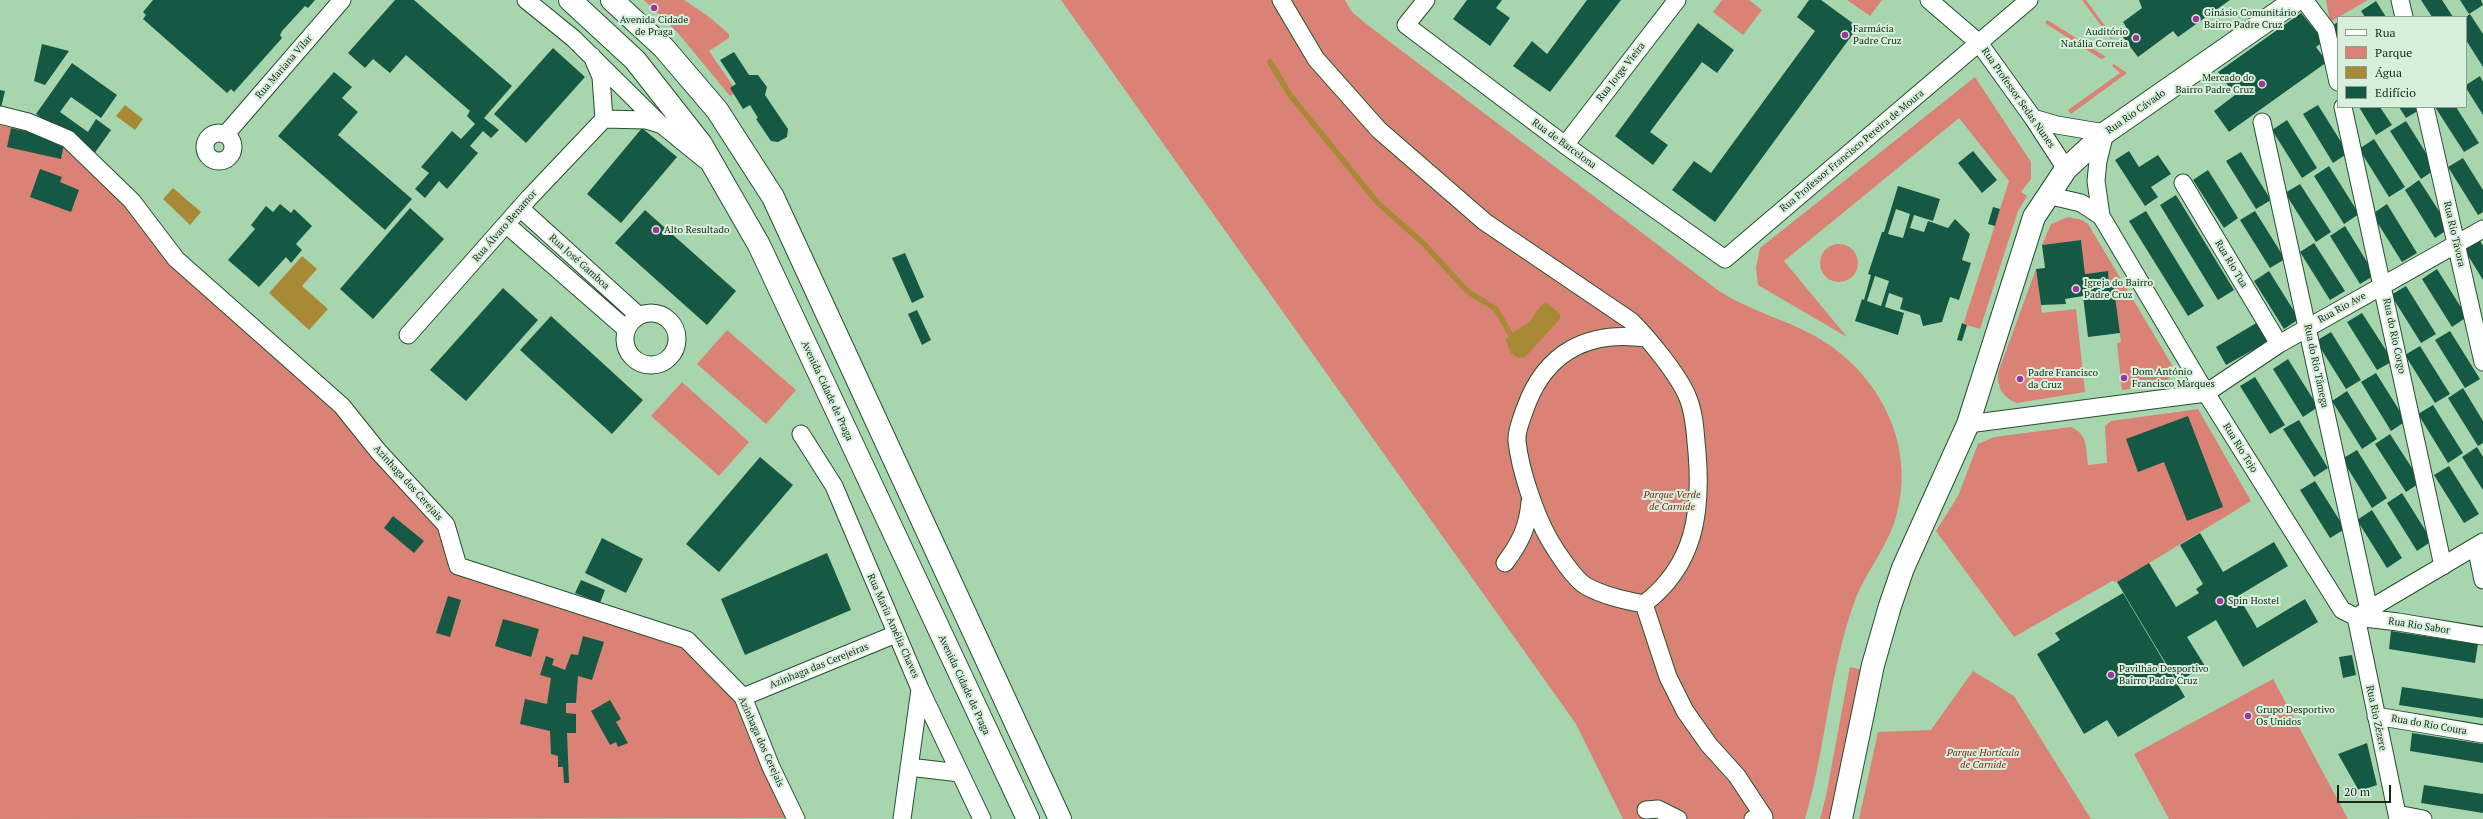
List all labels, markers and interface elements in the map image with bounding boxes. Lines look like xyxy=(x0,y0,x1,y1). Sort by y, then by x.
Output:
marker: Avenida Cidade de Praga xyxy=(649,3,659,13)
place label: Ginásio Comunitário Bairro Padre Cruz xyxy=(2204,7,2296,30)
place label: Avenida Cidade de Praga xyxy=(620,14,688,38)
marker: Ginásio Comunitário Bairro Padre Cruz xyxy=(2191,14,2201,24)
legend xyxy=(2337,16,2467,108)
place label: Farmácia Padre Cruz xyxy=(1853,23,1902,46)
text: Rua xyxy=(2375,25,2396,40)
place label: Auditório Natália Correia xyxy=(2061,26,2128,50)
marker: Farmácia Padre Cruz xyxy=(1840,30,1850,40)
street label: Rua Mariana Vilar xyxy=(253,33,315,101)
marker: Auditório Natália Correia xyxy=(2131,33,2141,43)
street label: Rua Jorge Vieira xyxy=(1594,40,1648,104)
text: Parque xyxy=(2375,45,2412,60)
street label: Rua Professor Sedas Nunes xyxy=(1979,46,2057,150)
text: Água xyxy=(2375,65,2402,80)
place label: Mercado do Bairro Padre Cruz xyxy=(2175,72,2254,96)
marker: Mercado do Bairro Padre Cruz xyxy=(2257,79,2267,89)
text: Edifício xyxy=(2375,85,2416,100)
street label: Rua Professor Francisco Pereira de Moura xyxy=(1778,87,1926,215)
street label: Rua Rio Cávado xyxy=(2104,87,2168,137)
street label: Rua de Barcelona xyxy=(1529,117,1599,171)
street label: Rua Álvaro Benamor xyxy=(470,188,540,264)
street label: Rua Rio Távora xyxy=(2441,200,2467,268)
place label: Alto Resultado xyxy=(664,224,730,236)
marker: Alto Resultado xyxy=(651,225,661,235)
street label: Rua José Gamboa xyxy=(546,232,612,292)
street label: Rua Rio Tua xyxy=(2212,238,2250,290)
place label: Igreja do Bairro Padre Cruz xyxy=(2084,277,2153,300)
marker: Igreja do Bairro Padre Cruz xyxy=(2071,284,2081,294)
street label: Rua Rio Ave xyxy=(2316,290,2368,326)
street label: Rua do Rio Corgo xyxy=(2380,297,2408,375)
street label: Rua do Rio Tâmega xyxy=(2301,323,2331,409)
street label: Avenida Cidade de Praga xyxy=(798,339,856,443)
place label: Dom António Francisco Marques xyxy=(2132,366,2215,390)
place label: Padre Francisco da Cruz xyxy=(2028,367,2098,390)
marker: Dom António Francisco Marques xyxy=(2119,373,2129,383)
marker: Padre Francisco da Cruz xyxy=(2015,374,2025,384)
street label: Rua Rio Tejo xyxy=(2220,421,2260,475)
street label: Azinhaga dos Cerejais xyxy=(371,443,445,523)
park label: Parque Verde de Carnide xyxy=(1644,489,1700,512)
street label: Rua Maria Amélia Chaves xyxy=(864,572,922,680)
place label: Spin Hostel xyxy=(2228,595,2279,607)
marker: Spin Hostel xyxy=(2215,596,2225,606)
street label: Rua Rio Sabor xyxy=(2387,615,2451,637)
street label: Avenida Cidade de Praga xyxy=(935,633,993,737)
street label: Azinhaga das Cerejeiras xyxy=(768,641,870,691)
place label: Pavilhão Desportivo Bairro Padre Cruz xyxy=(2119,663,2209,686)
marker: Pavilhão Desportivo Bairro Padre Cruz xyxy=(2106,670,2116,680)
street label: Rua Rio Zêzere xyxy=(2363,684,2389,752)
street label: Azinhaga dos Cerejais xyxy=(736,695,786,789)
place label: Grupo Desportivo Os Unidos xyxy=(2256,704,2335,728)
marker: Grupo Desportivo Os Unidos xyxy=(2243,711,2253,721)
street label: Rua do Rio Coura xyxy=(2390,712,2468,738)
park label: Parque Hortícula de Carnide xyxy=(1947,747,2019,770)
scale bar xyxy=(2339,777,2393,803)
text: 20 m xyxy=(2344,784,2370,799)

